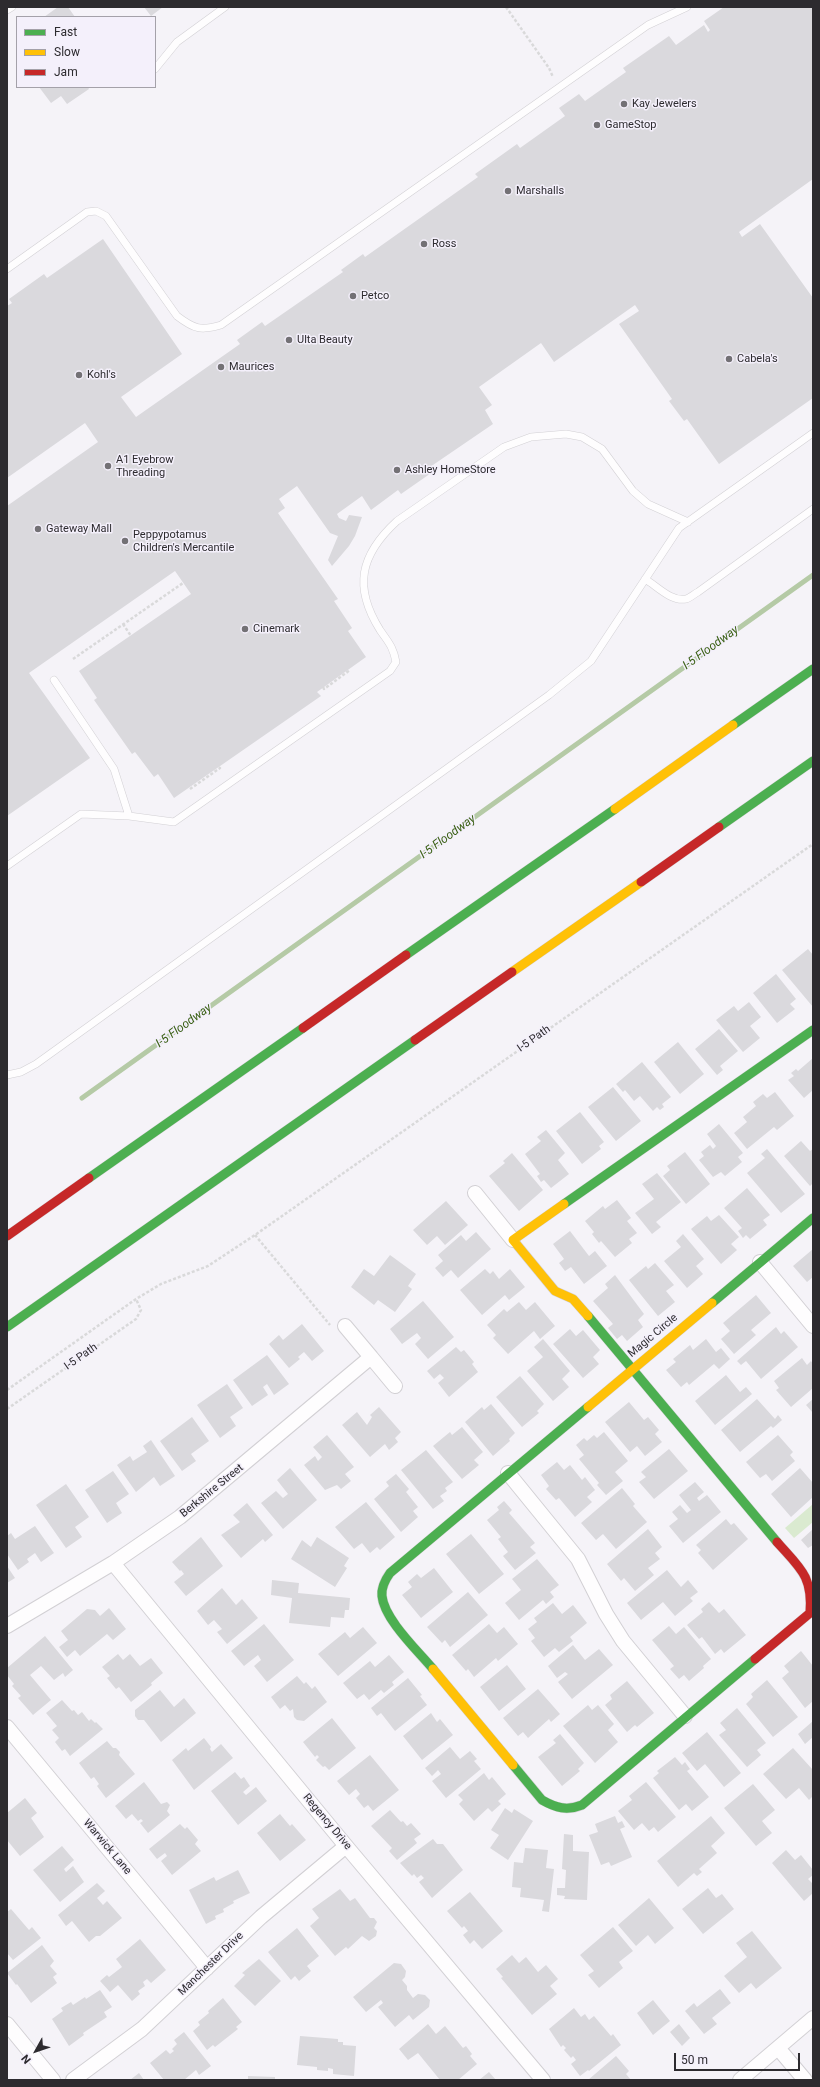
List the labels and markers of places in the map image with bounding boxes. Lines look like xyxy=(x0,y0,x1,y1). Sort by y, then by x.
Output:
place label: Kay Jewelers xyxy=(632,97,697,111)
marker: Kay Jewelers xyxy=(619,99,629,109)
place label: GameStop xyxy=(605,118,656,132)
marker: GameStop xyxy=(592,120,602,130)
place label: Marshalls xyxy=(516,184,564,198)
marker: Marshalls xyxy=(503,186,513,196)
place label: Ross xyxy=(432,237,456,251)
marker: Ross xyxy=(419,239,429,249)
place label: Petco xyxy=(361,289,389,303)
marker: Petco xyxy=(348,291,358,301)
place label: Ulta Beauty xyxy=(297,333,353,347)
marker: Ulta Beauty xyxy=(284,335,294,345)
place label: Cabela's xyxy=(737,352,778,366)
marker: Cabela's xyxy=(724,354,734,364)
place label: Maurices xyxy=(229,360,274,374)
marker: Maurices xyxy=(216,362,226,372)
place label: Kohl's xyxy=(87,368,116,382)
marker: Kohl's xyxy=(74,370,84,380)
place label: A1 Eyebrow Threading xyxy=(116,453,174,479)
marker: A1 Eyebrow Threading xyxy=(103,461,113,471)
place label: Ashley HomeStore xyxy=(405,463,496,477)
marker: Ashley HomeStore xyxy=(392,465,402,475)
place label: Gateway Mall xyxy=(46,522,112,536)
marker: Gateway Mall xyxy=(33,524,43,534)
place label: Peppypotamus Children's Mercantile xyxy=(133,528,234,554)
marker: Peppypotamus Children's Mercantile xyxy=(120,536,130,546)
place label: Cinemark xyxy=(253,622,300,636)
marker: Cinemark xyxy=(240,624,250,634)

